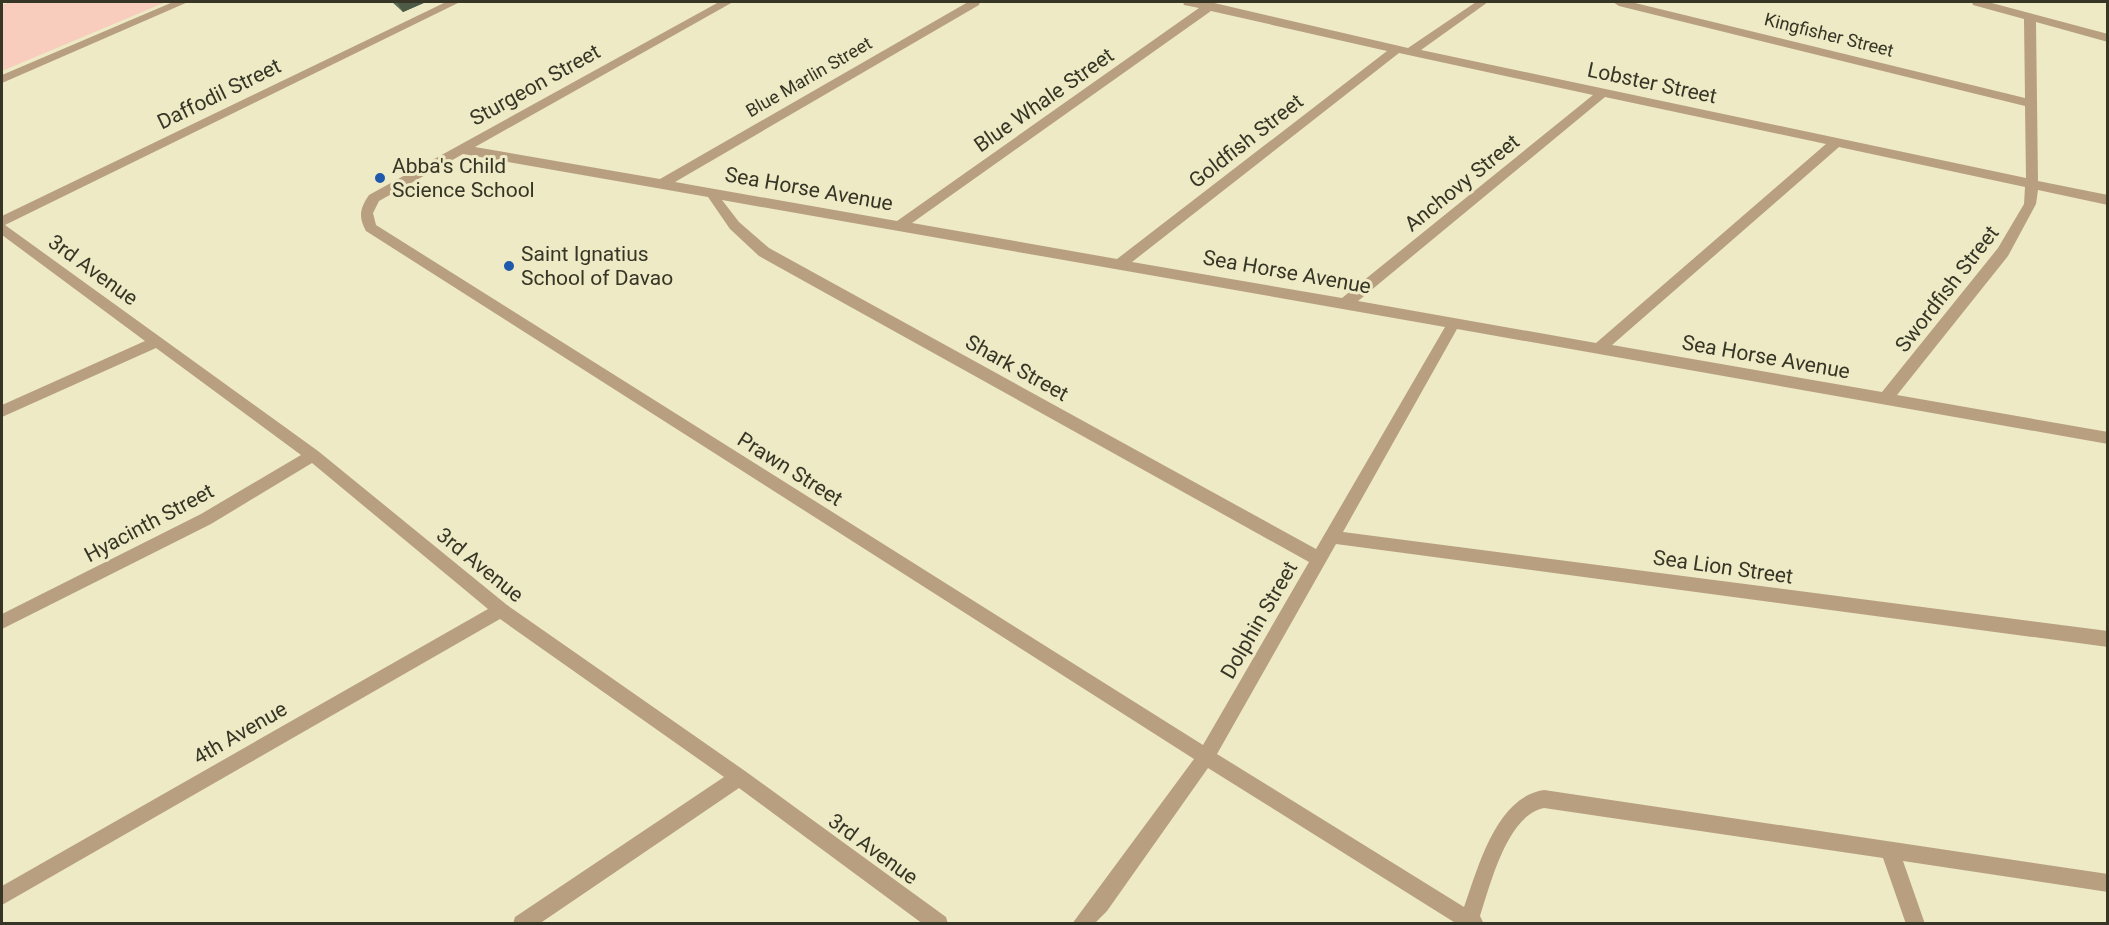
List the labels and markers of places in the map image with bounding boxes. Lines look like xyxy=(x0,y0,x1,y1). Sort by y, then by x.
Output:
place label: Abba's Child Science School xyxy=(392,154,535,202)
marker: Abba's Child Science School xyxy=(373,171,387,185)
place label: Saint Ignatius School of Davao xyxy=(521,242,673,290)
marker: Saint Ignatius School of Davao xyxy=(502,259,516,273)

